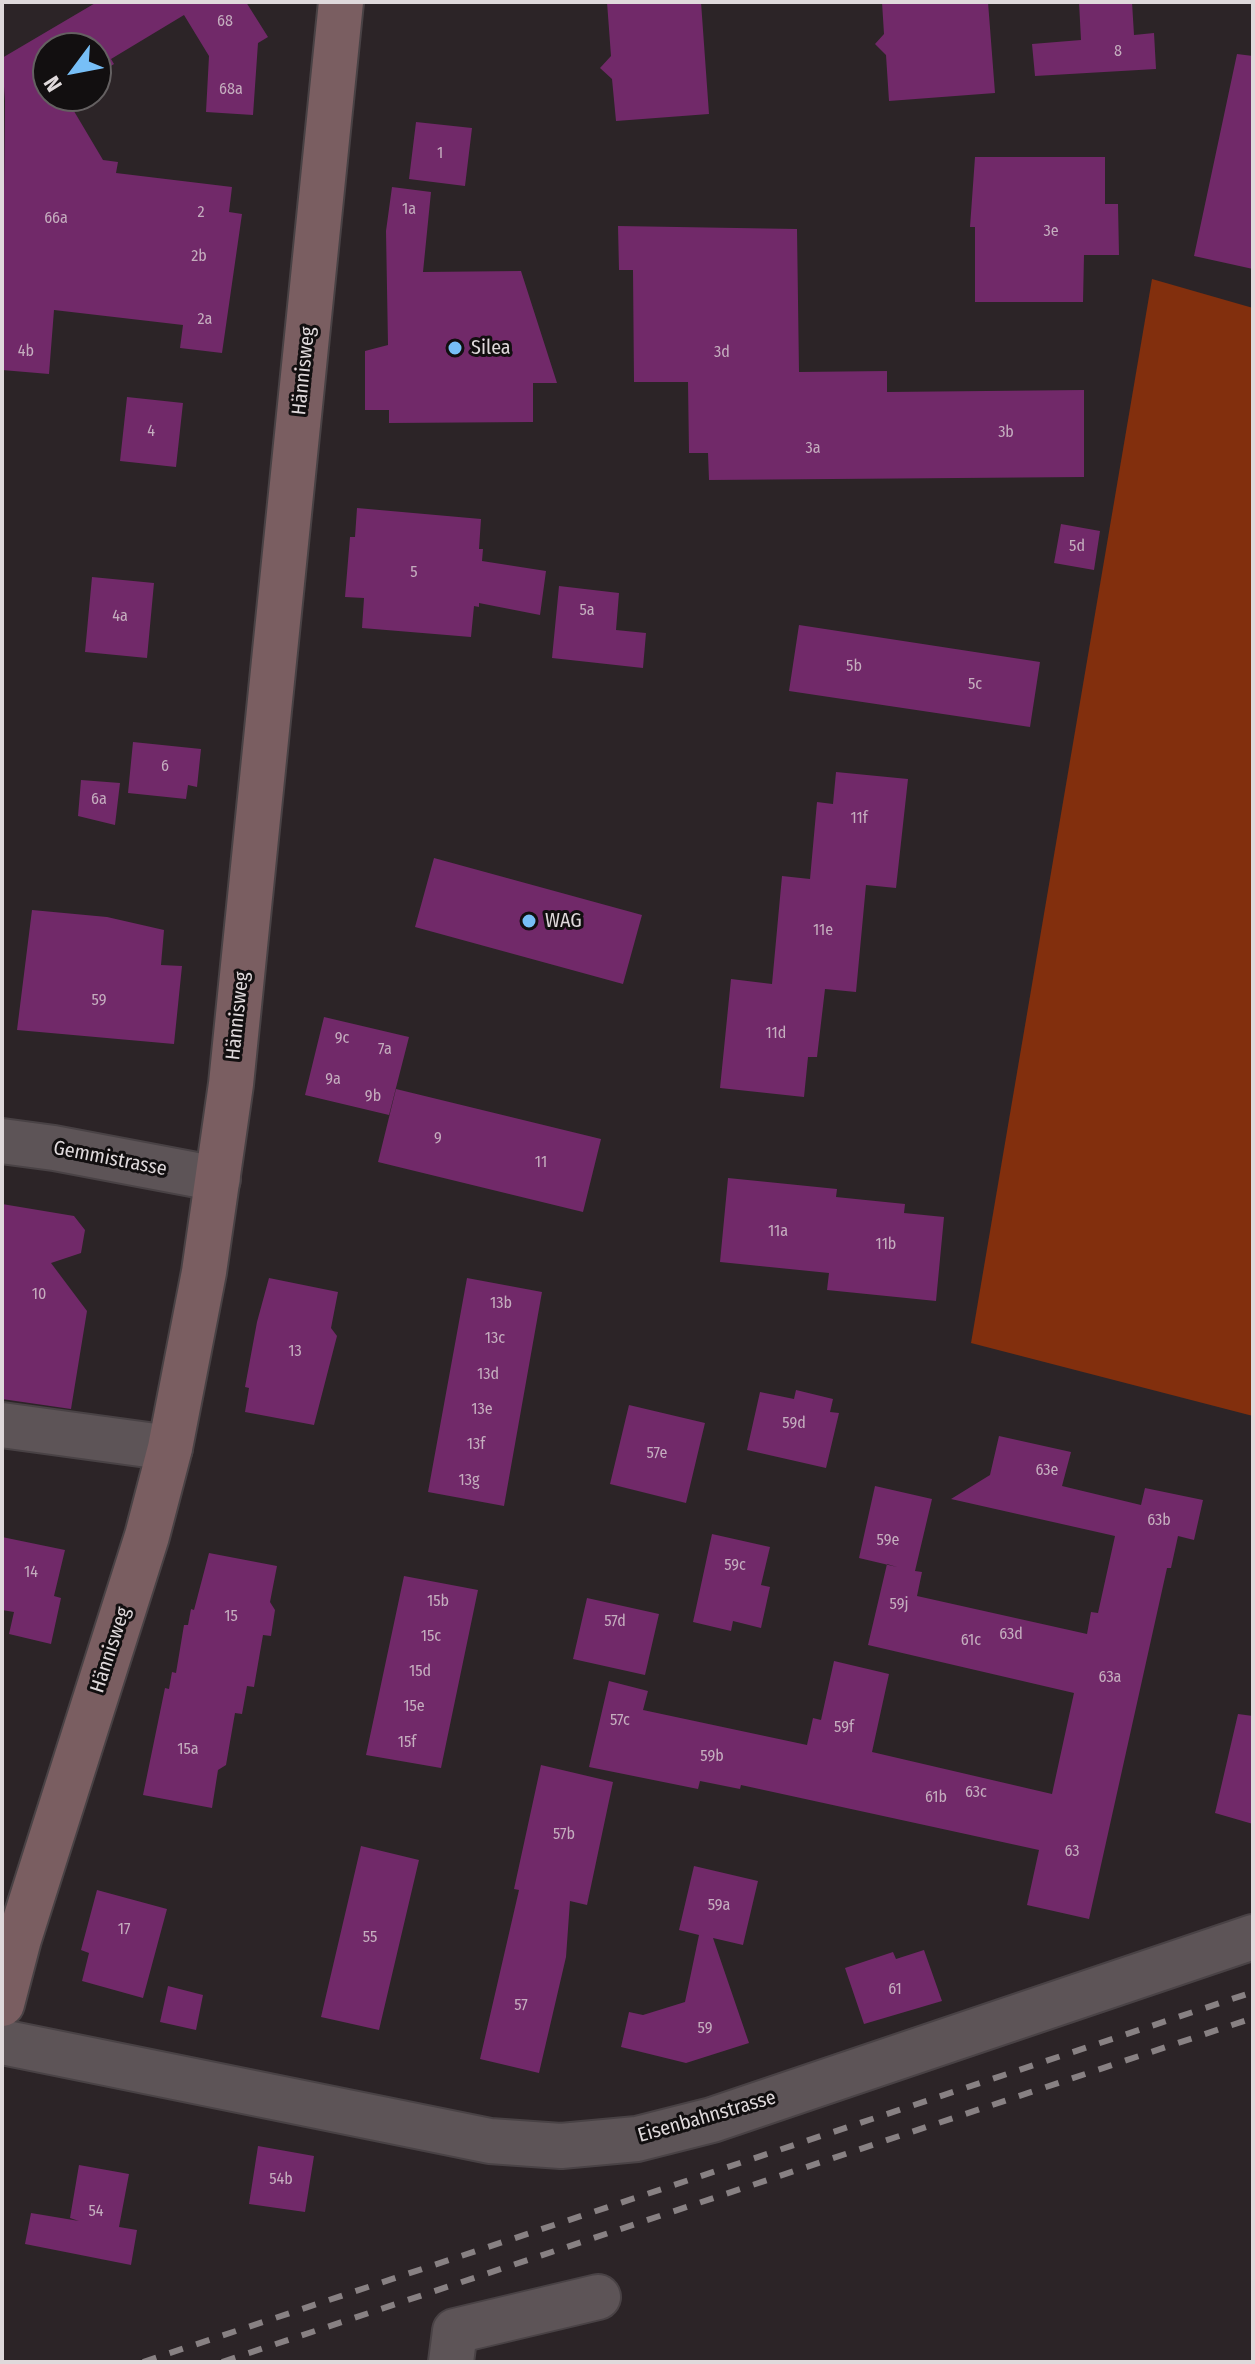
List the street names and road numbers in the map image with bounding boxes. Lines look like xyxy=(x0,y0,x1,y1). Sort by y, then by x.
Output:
street label: Hännisweg xyxy=(287,326,321,416)
street label: Hännisweg xyxy=(221,971,255,1061)
street label: Gemmistrasse xyxy=(51,1136,169,1182)
street label: Hännisweg xyxy=(86,1604,136,1696)
street label: Eisenbahnstrasse xyxy=(635,2086,779,2148)

